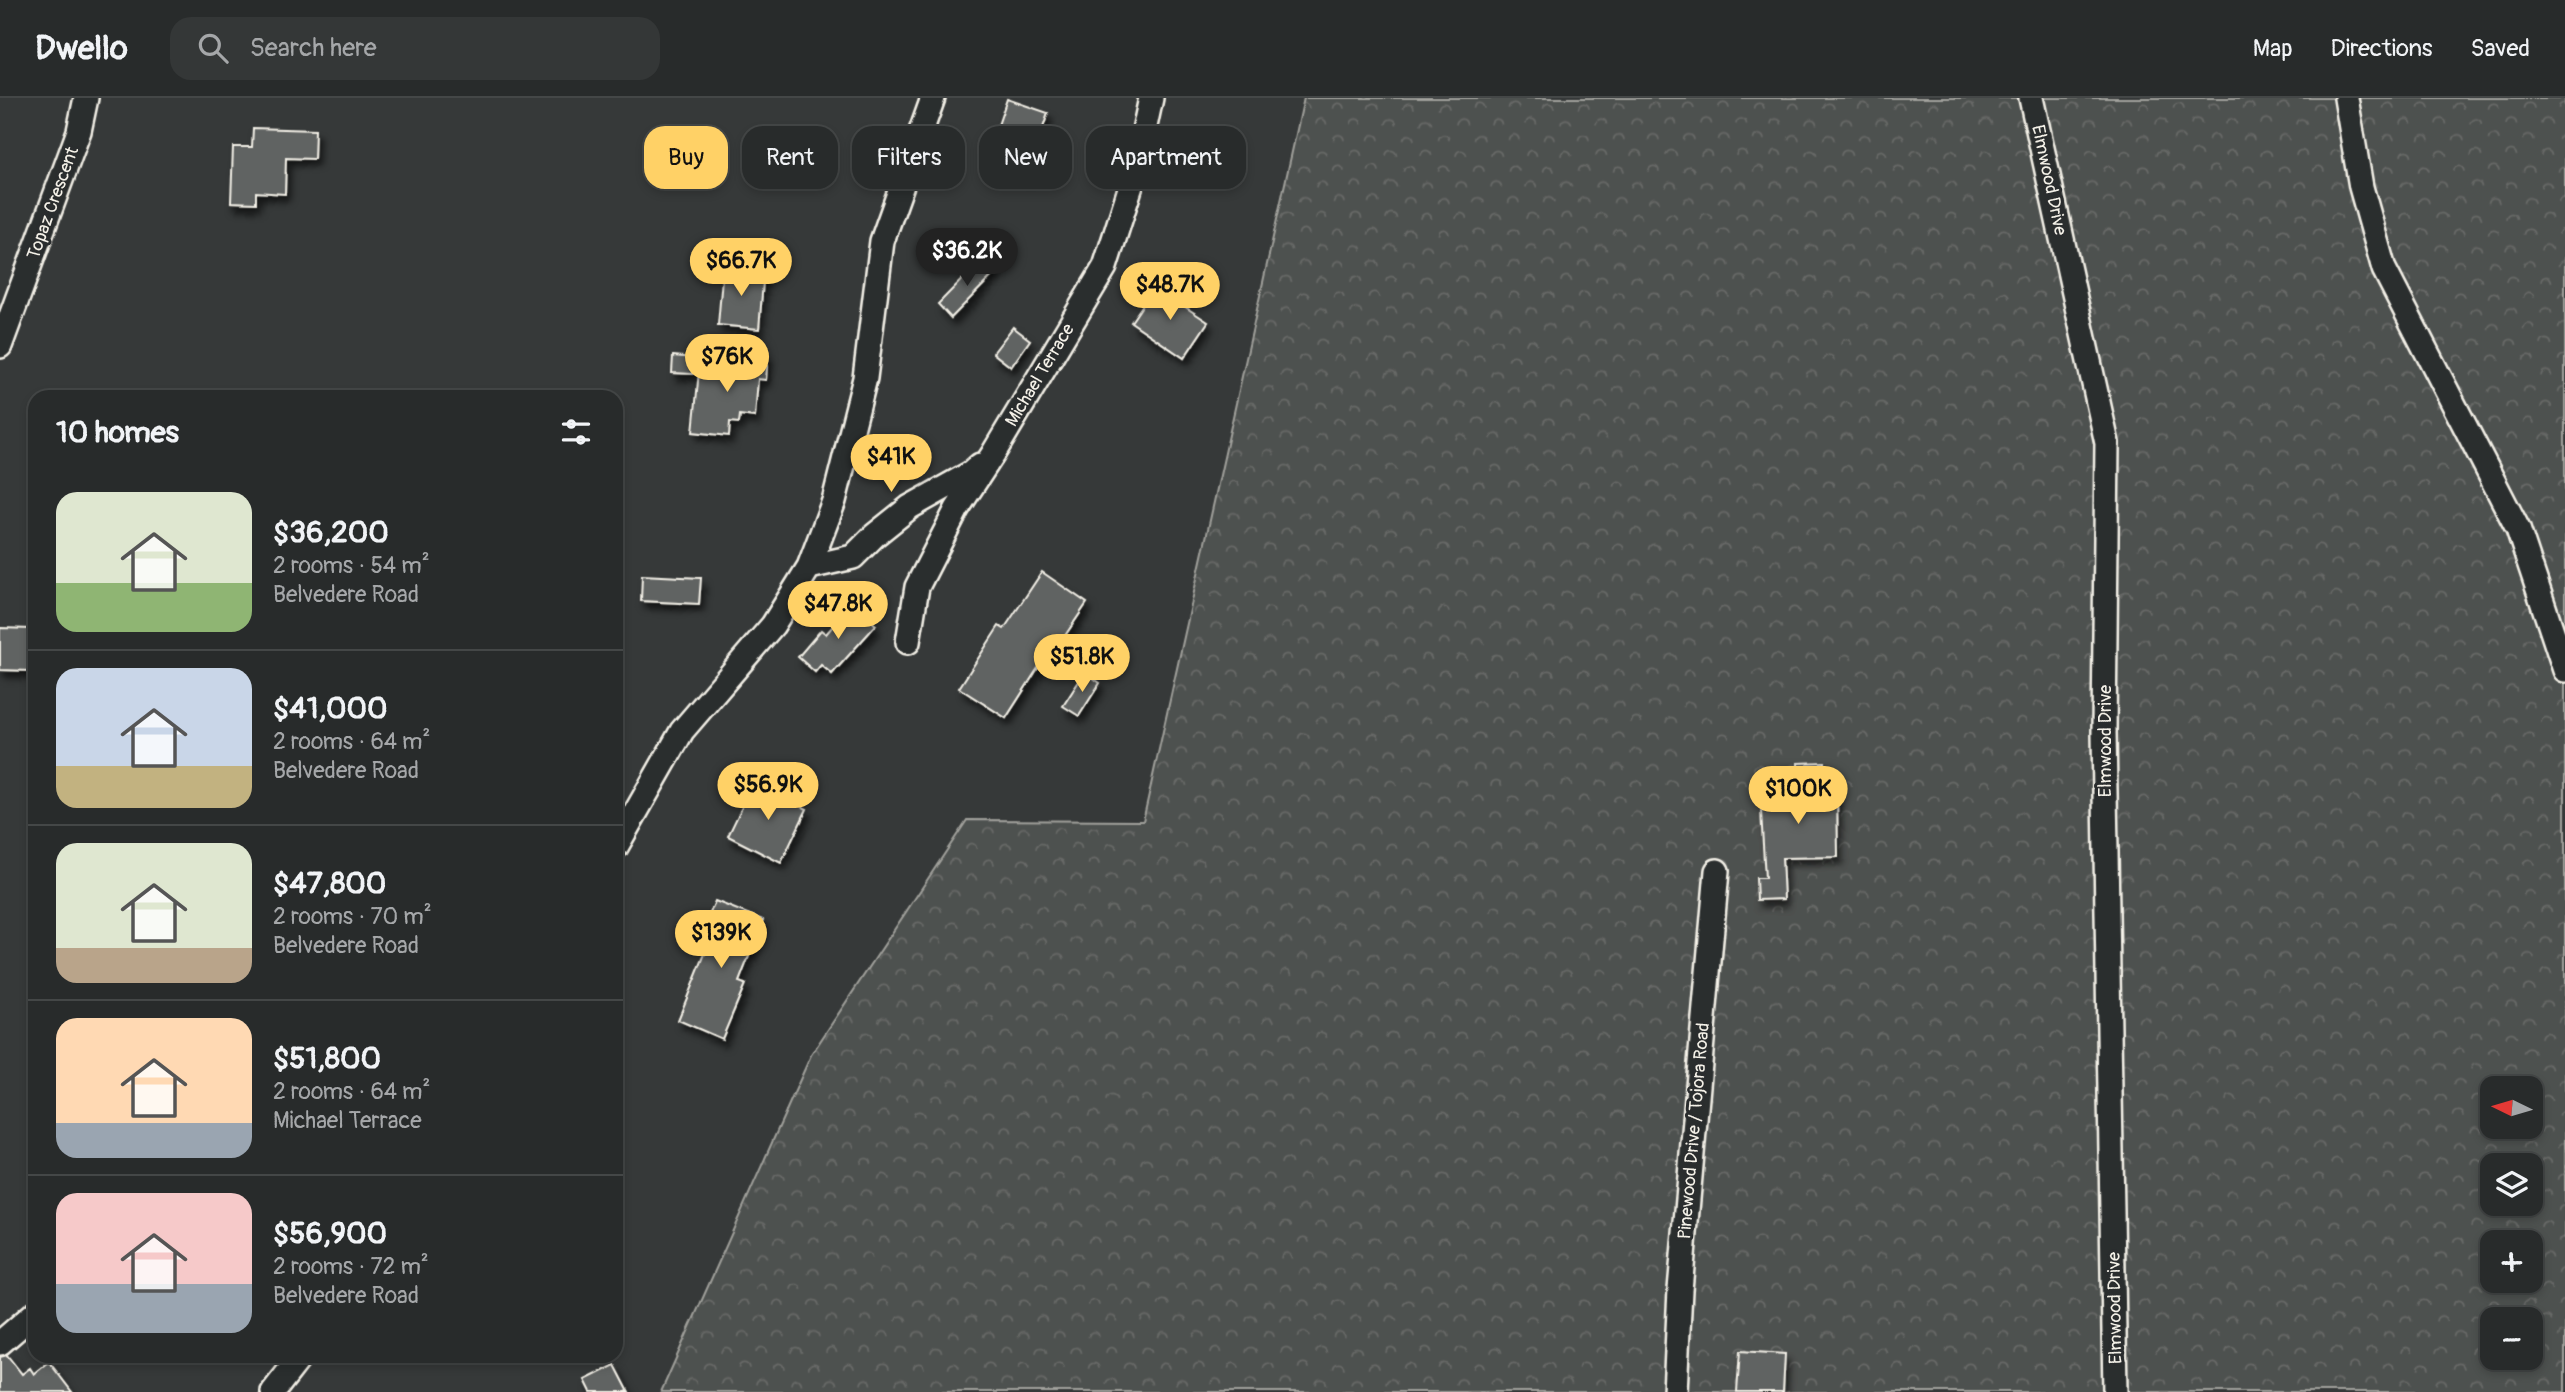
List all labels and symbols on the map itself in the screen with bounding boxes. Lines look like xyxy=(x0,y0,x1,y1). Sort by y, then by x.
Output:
street label: Elmwood Drive xyxy=(2026,123,2072,237)
street label: Topaz Crescent xyxy=(22,143,84,262)
pin: $36.2K xyxy=(910,228,1024,288)
pin: $66.7K xyxy=(684,238,798,298)
pin: $48.7K xyxy=(1113,262,1227,322)
street label: Michael Terrace xyxy=(1000,319,1080,431)
pin: $76K xyxy=(686,334,768,394)
pin: $41K xyxy=(850,434,932,494)
pin: $47.8K xyxy=(781,582,895,641)
pin: $51.8K xyxy=(1025,634,1139,694)
street label: Elmwood Drive xyxy=(2094,685,2117,797)
pin: $56.9K xyxy=(711,762,825,822)
pin: $100K xyxy=(1749,766,1847,826)
pin: $139K xyxy=(672,910,770,970)
street label: Pinewood Drive / Tojora Road xyxy=(1673,1022,1715,1240)
north arrow xyxy=(2480,1076,2543,1139)
street label: Elmwood Drive xyxy=(2103,1252,2127,1364)

